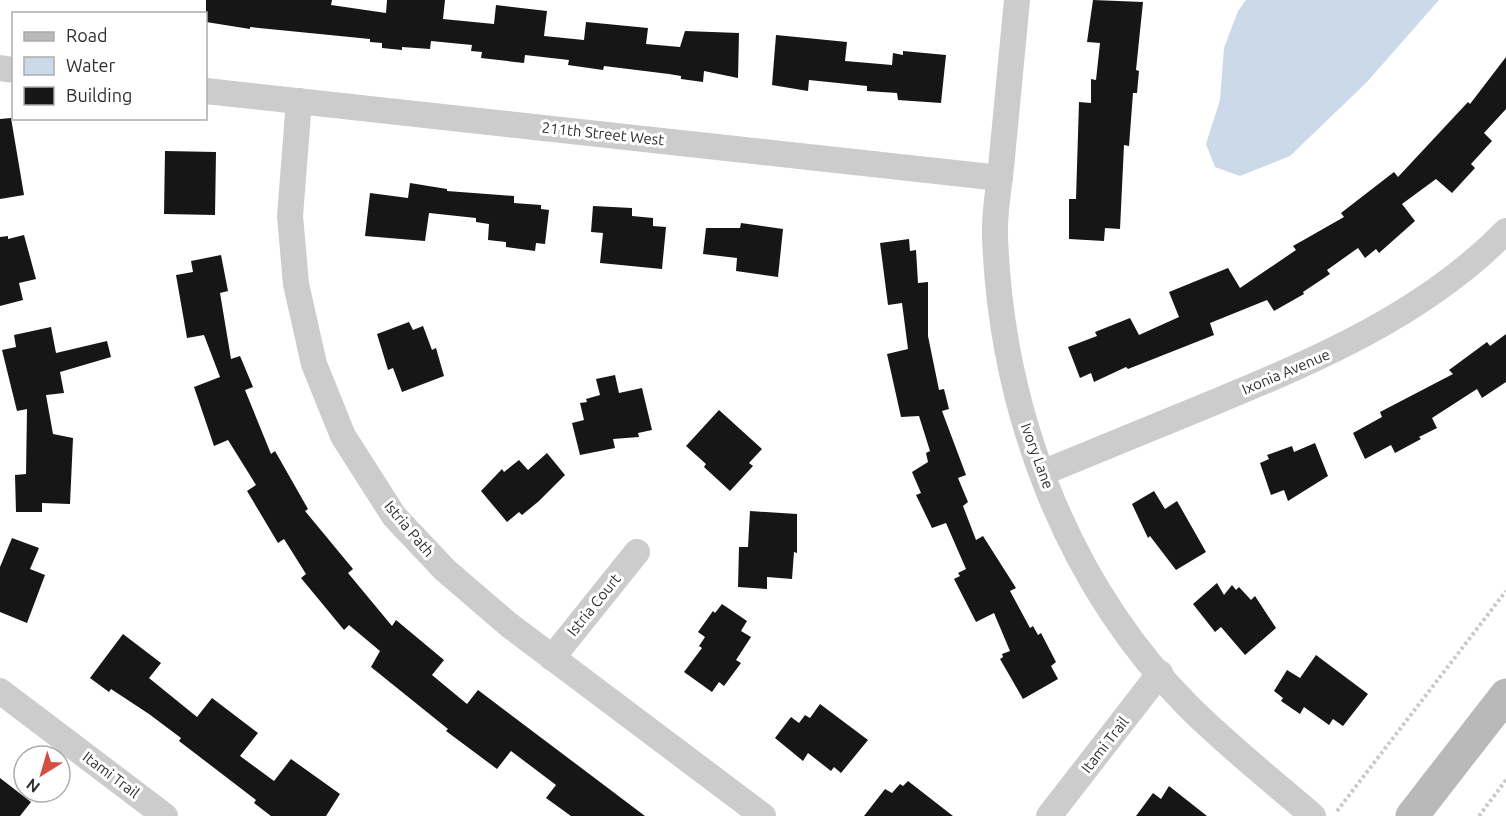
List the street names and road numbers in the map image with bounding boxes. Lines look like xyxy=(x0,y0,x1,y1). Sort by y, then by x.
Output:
street label: 211th Street West xyxy=(541,119,665,148)
street label: Ixonia Avenue xyxy=(1239,345,1332,398)
street label: Ivory Lane xyxy=(1018,421,1057,491)
street label: Istria Path xyxy=(381,497,438,560)
street label: Istria Court xyxy=(563,570,624,639)
street label: Itami Trail xyxy=(1078,713,1132,776)
street label: Itami Trail xyxy=(80,748,143,801)

